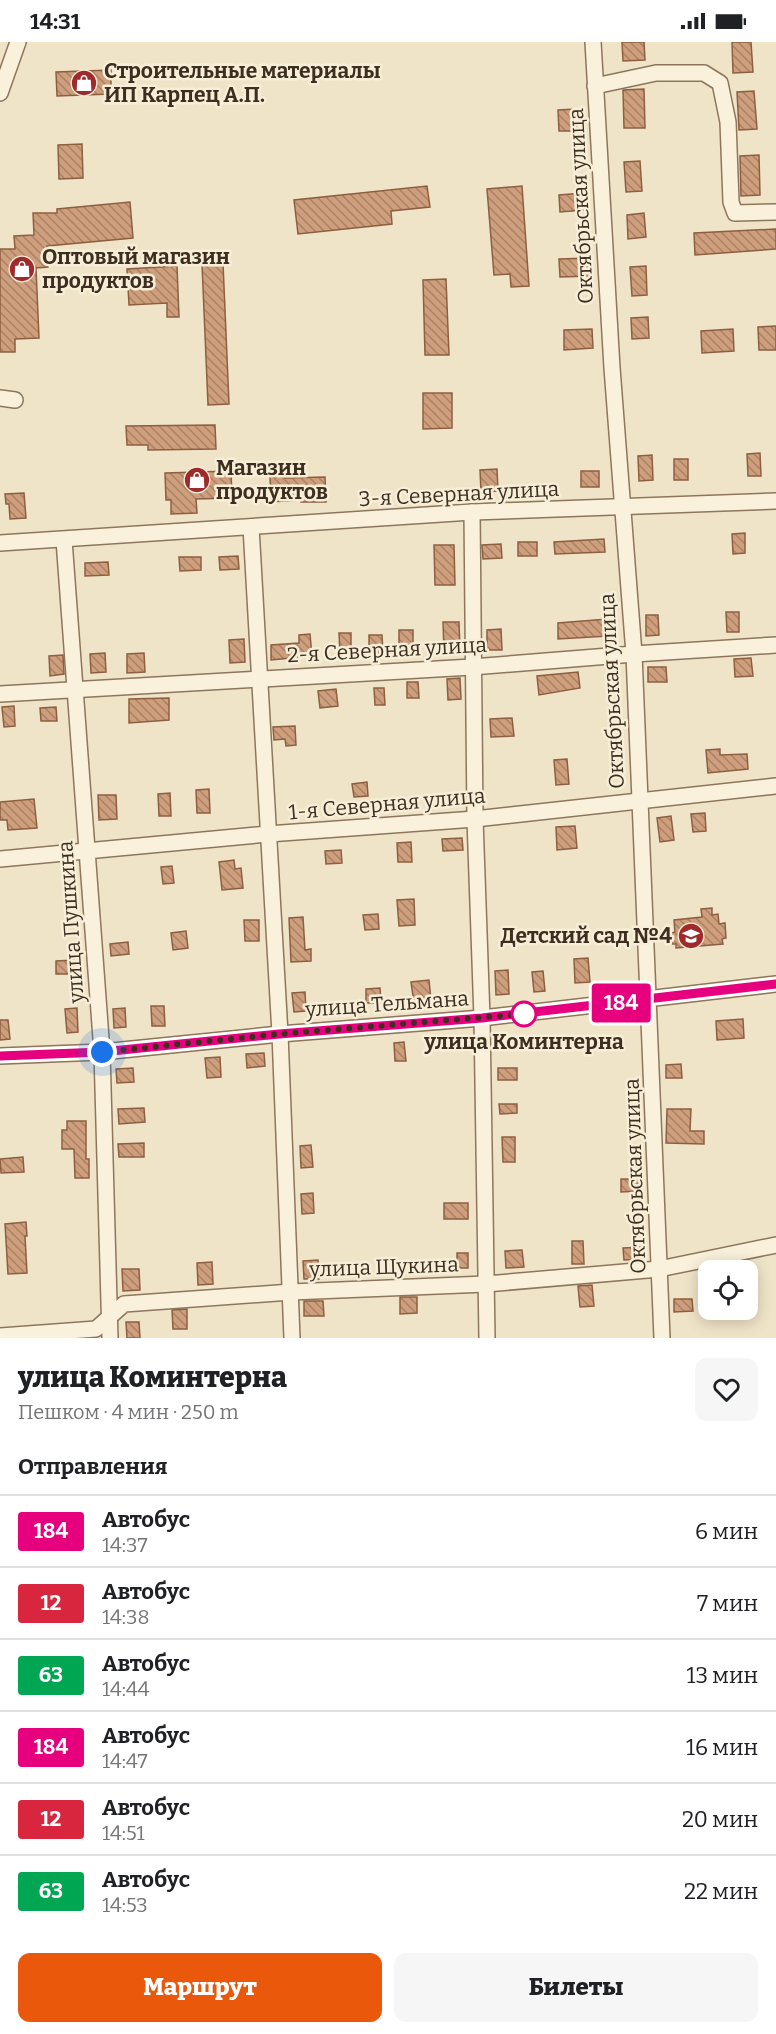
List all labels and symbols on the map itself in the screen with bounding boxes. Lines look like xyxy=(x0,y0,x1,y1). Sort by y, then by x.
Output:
place label: Строительные материалы ИП Карпец А.П. xyxy=(104,58,381,108)
shop icon: Строительные материалы ИП Карпец А.П. xyxy=(69,68,99,98)
street label: Октябрьская улица xyxy=(563,107,599,304)
place label: Оптовый магазин продуктов xyxy=(42,244,230,294)
shop icon: Оптовый магазин продуктов xyxy=(7,254,37,284)
place label: Магазин продуктов xyxy=(216,455,328,505)
shop icon: Магазин продуктов xyxy=(182,465,212,495)
street label: 3-я Северная улица xyxy=(358,476,560,512)
street label: Октябрьская улица xyxy=(594,592,630,789)
street label: 2-я Северная улица xyxy=(286,632,488,668)
street label: 1-я Северная улица xyxy=(288,782,487,826)
street label: улица Пушкина xyxy=(52,839,90,1005)
school or university icon: Детский сад №4 xyxy=(676,921,706,951)
place label: Детский сад №4 xyxy=(501,923,672,949)
line badge: 184 xyxy=(586,984,656,1022)
street label: улица Тельмана xyxy=(303,985,470,1023)
marker: улица Коминтерна xyxy=(511,1001,537,1027)
place label: улица Коминтерна xyxy=(423,1029,624,1055)
your location xyxy=(87,1037,117,1067)
street label: Октябрьская улица xyxy=(619,1077,651,1274)
street label: улица Щукина xyxy=(308,1251,460,1283)

